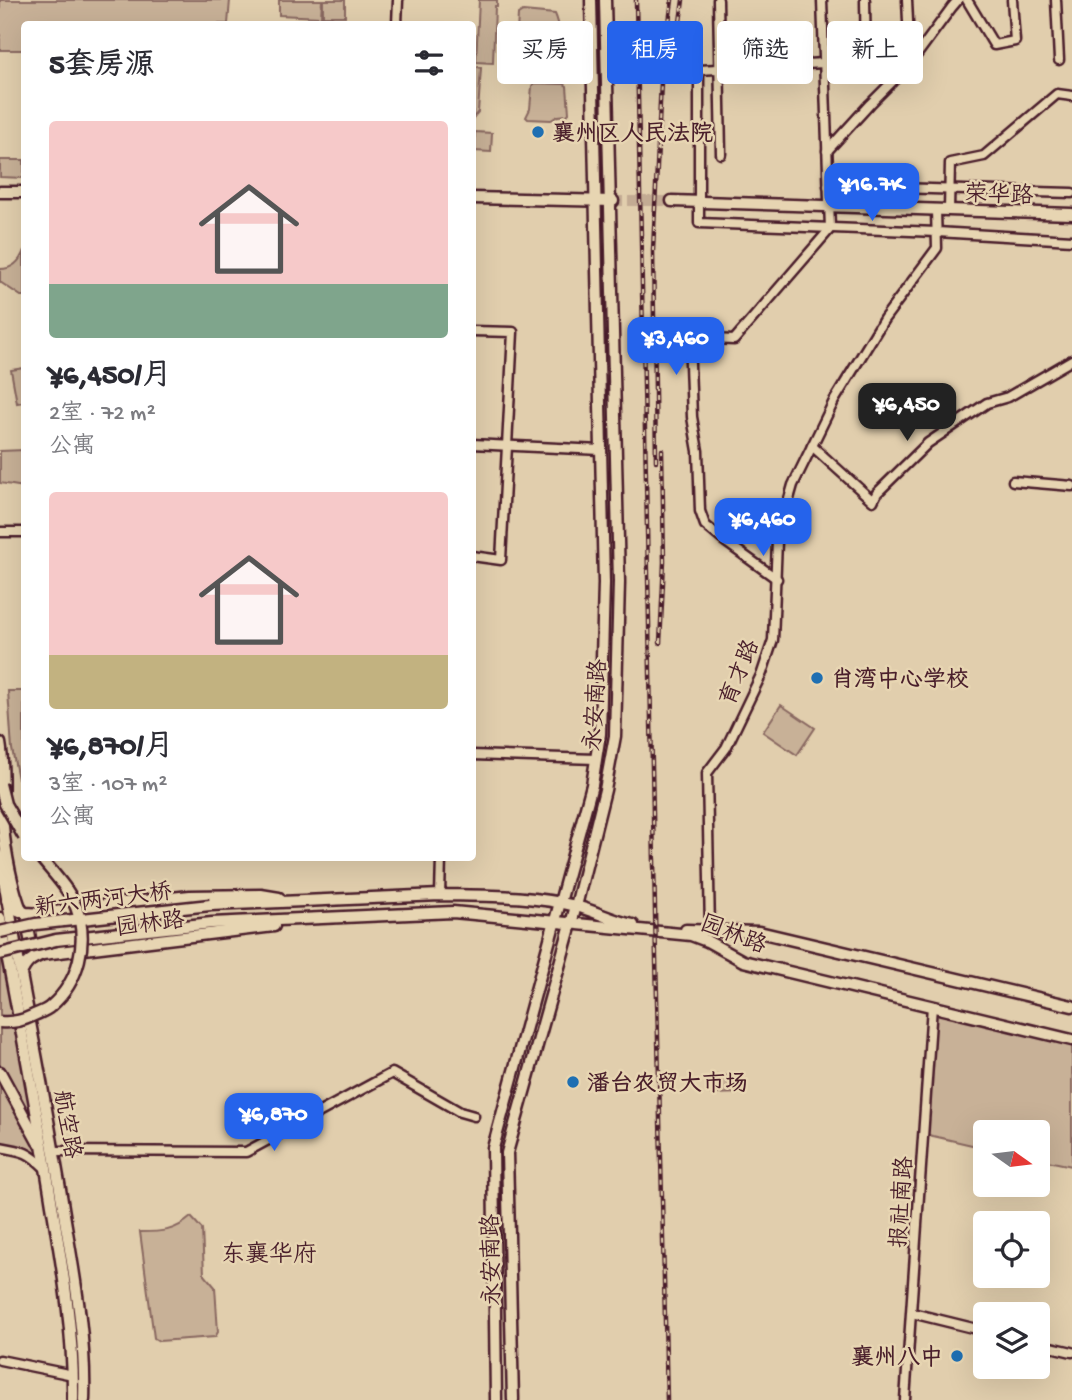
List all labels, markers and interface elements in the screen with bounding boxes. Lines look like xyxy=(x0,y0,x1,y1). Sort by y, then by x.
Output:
chip: 买房 xyxy=(497,21,593,84)
chip: 租房 xyxy=(607,21,703,84)
chip: 筛选 xyxy=(717,21,813,84)
chip: 新上 xyxy=(827,21,923,84)
icon: filters xyxy=(410,44,448,82)
text: 5套房源 xyxy=(49,50,155,85)
place label: 襄州区人民法院 xyxy=(552,120,713,149)
marker: 襄州区人民法院 xyxy=(530,124,546,140)
pin: ¥16.7K xyxy=(815,164,929,223)
icon: home xyxy=(186,166,312,292)
text: ¥16.7K xyxy=(840,172,904,199)
street label: 荣华路 xyxy=(964,181,1034,211)
pin: ¥3,460 xyxy=(619,318,733,377)
text: ¥3,460 xyxy=(643,326,709,353)
text: ¥6,450/月 xyxy=(49,360,172,395)
pin: ¥6,450 xyxy=(850,384,964,443)
text: ¥6,450 xyxy=(874,392,940,419)
text: 2室 · 72 m² xyxy=(49,401,156,428)
text: 公寓 xyxy=(49,434,95,461)
pin: ¥6,460 xyxy=(706,498,820,558)
text: ¥6,460 xyxy=(730,507,796,534)
icon: home xyxy=(186,537,312,663)
street label: 育才路 xyxy=(715,636,767,710)
street label: 永安南路 xyxy=(580,658,614,752)
place label: 肖湾中心学校 xyxy=(831,666,969,695)
marker: 肖湾中心学校 xyxy=(809,670,825,686)
text: ¥6,870/月 xyxy=(49,731,174,766)
text: 3室 · 107 m² xyxy=(49,772,167,799)
text: 公寓 xyxy=(49,805,95,832)
street label: 新六两河大桥 xyxy=(33,879,174,923)
street label: 园林路 xyxy=(114,907,186,943)
street label: 园林路 xyxy=(696,910,770,961)
place label: 潘台农贸大市场 xyxy=(587,1070,748,1099)
marker: 潘台农贸大市场 xyxy=(565,1074,581,1090)
street label: 航空路 xyxy=(46,1088,86,1161)
pin: ¥6,870 xyxy=(217,1094,331,1153)
text: ¥6,870 xyxy=(240,1102,308,1129)
north arrow xyxy=(973,1120,1050,1197)
map controls xyxy=(973,1120,1050,1379)
street label: 报社南路 xyxy=(886,1155,920,1249)
button: locate xyxy=(973,1211,1050,1288)
street label: 永安南路 xyxy=(478,1214,508,1306)
district label: 东襄华府 xyxy=(221,1241,317,1271)
button: layers xyxy=(973,1302,1050,1379)
place label: 襄州八中 xyxy=(851,1344,943,1373)
marker: 襄州八中 xyxy=(949,1348,965,1364)

